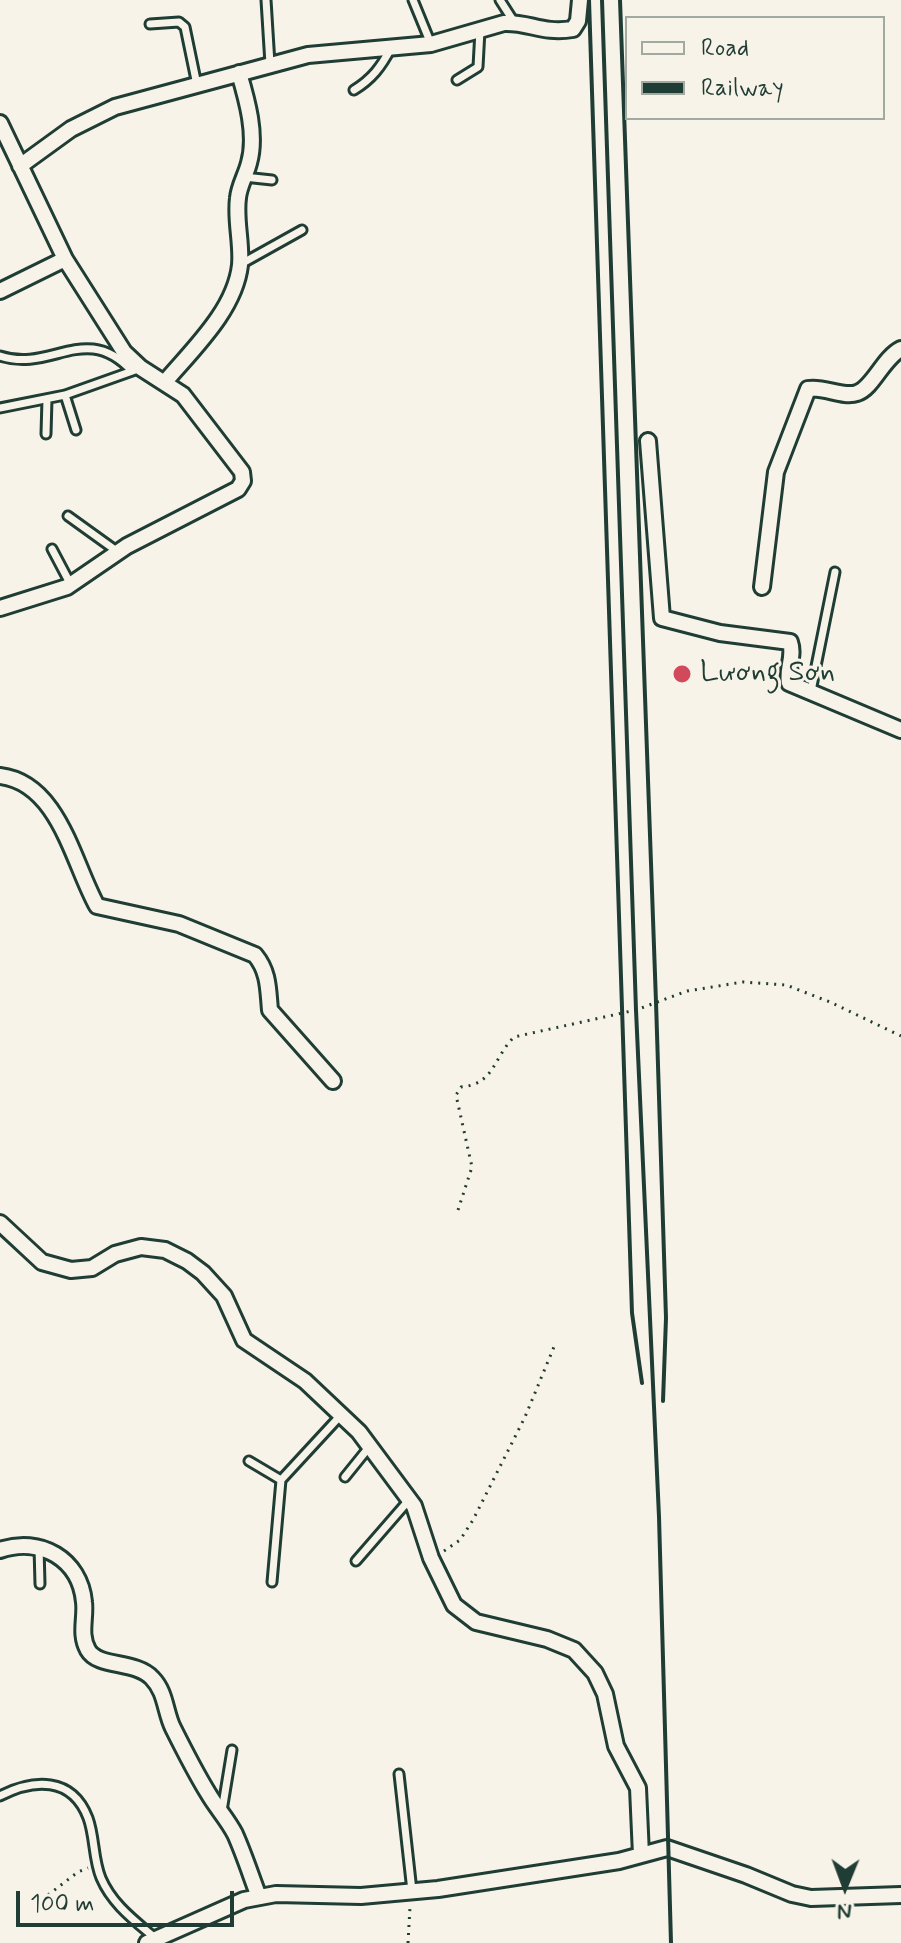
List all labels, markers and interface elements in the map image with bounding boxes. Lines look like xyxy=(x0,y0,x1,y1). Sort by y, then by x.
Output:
legend xyxy=(625,16,885,120)
text: Road xyxy=(701,33,749,64)
text: Railway xyxy=(701,73,784,104)
place label: Lương Sơn xyxy=(700,656,835,692)
marker: Lương Sơn xyxy=(671,663,693,685)
north arrow xyxy=(805,1847,885,1927)
scale bar xyxy=(20,1875,238,1925)
text: 100 m xyxy=(30,1889,94,1920)
text: N xyxy=(837,1897,852,1925)

